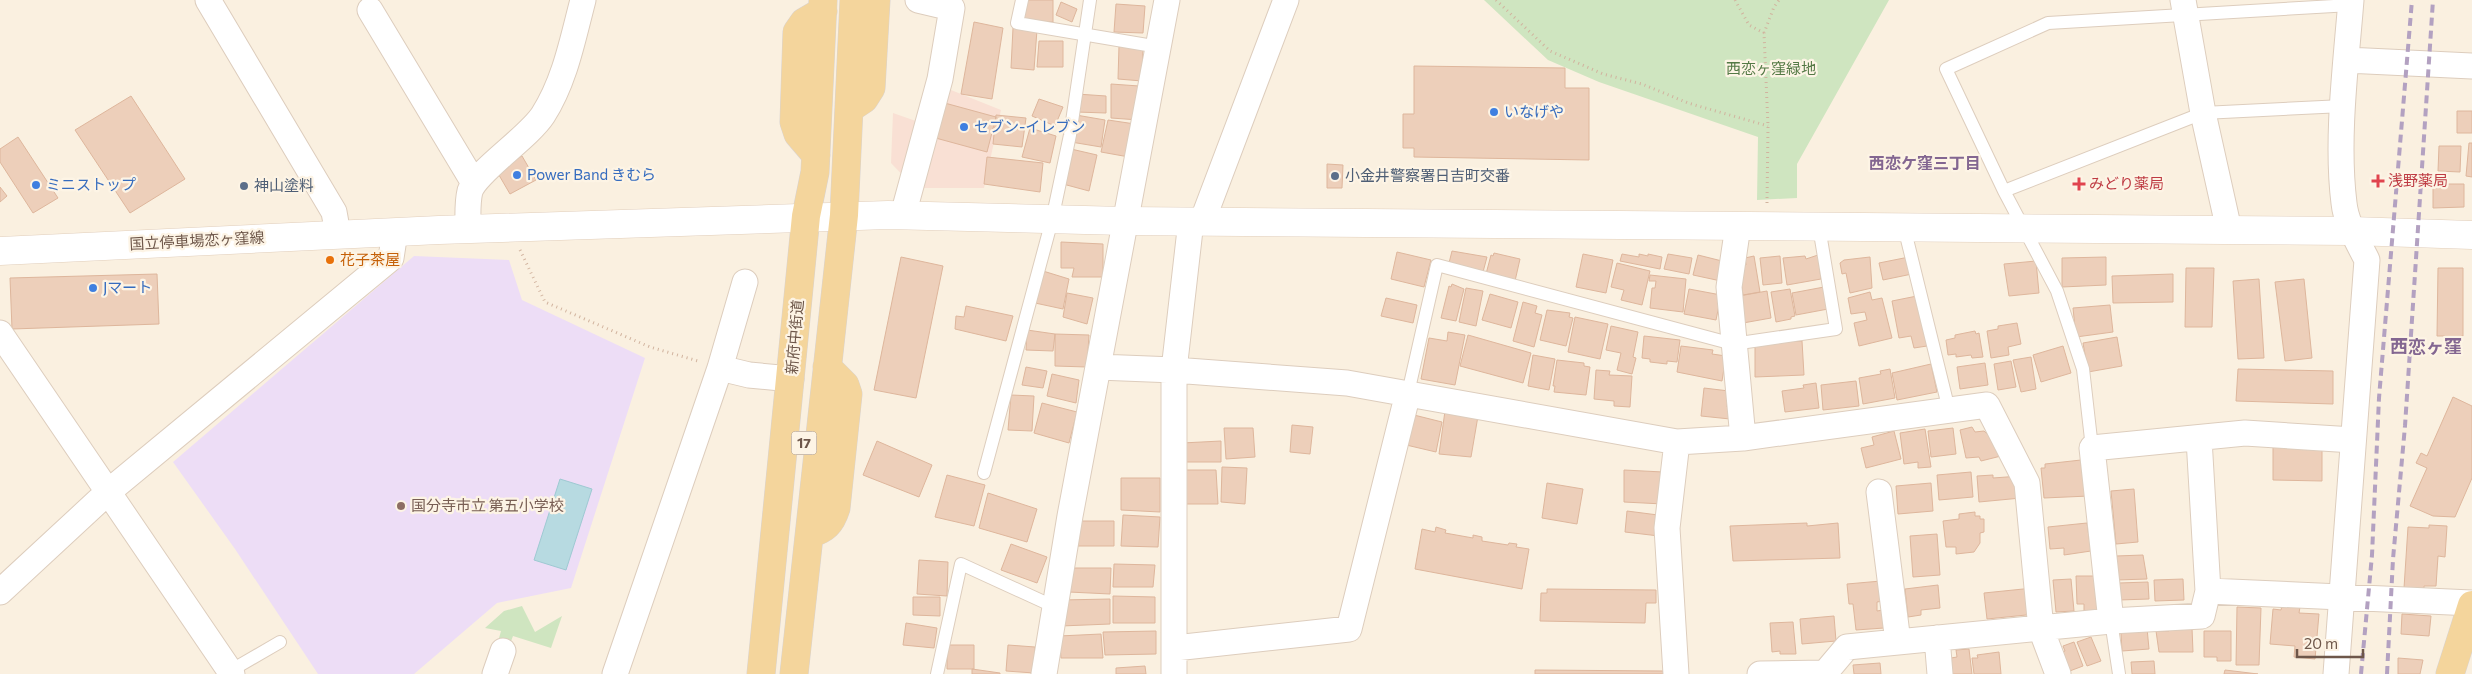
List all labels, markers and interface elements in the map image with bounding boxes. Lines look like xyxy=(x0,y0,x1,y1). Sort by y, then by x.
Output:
park label: 西恋ヶ窪緑地 xyxy=(1726,59,1816,77)
place label: いなげや xyxy=(1504,102,1564,120)
marker: いなげや xyxy=(1488,106,1500,118)
place label: セブン-イレブン xyxy=(974,117,1085,135)
marker: セブン-イレブン xyxy=(958,121,970,133)
district label: 西恋ケ窪三丁目 xyxy=(1869,153,1981,172)
place label: Power Band きむら xyxy=(527,165,656,183)
place label: 小金井警察署日吉町交番 xyxy=(1345,166,1510,184)
marker: Power Band きむら xyxy=(511,169,523,181)
marker: 小金井警察署日吉町交番 xyxy=(1329,170,1341,182)
place label: 浅野薬局 xyxy=(2388,171,2448,189)
place label: みどり薬局 xyxy=(2089,174,2164,192)
place label: ミニストップ xyxy=(46,175,136,193)
marker: 浅野薬局 xyxy=(2372,175,2384,187)
place label: 神山塗料 xyxy=(254,176,314,194)
marker: みどり薬局 xyxy=(2073,178,2085,190)
marker: ミニストップ xyxy=(30,179,42,191)
marker: 神山塗料 xyxy=(238,180,250,192)
street label: 国立停車場恋ヶ窪線 xyxy=(129,227,265,253)
place label: 花子茶屋 xyxy=(340,250,400,268)
marker: 花子茶屋 xyxy=(324,254,336,266)
place label: Jマート xyxy=(103,278,152,296)
marker: Jマート xyxy=(87,282,99,294)
street label: 新府中街道 xyxy=(782,299,806,375)
district label: 西恋ヶ窪 xyxy=(2390,335,2462,357)
road number: 17 xyxy=(792,432,816,454)
place label: 国分寺市立 第五小学校 xyxy=(411,496,564,514)
marker: 国分寺市立 第五小学校 xyxy=(395,500,407,512)
scale bar xyxy=(2297,626,2363,658)
text: 20 m xyxy=(2304,634,2338,652)

